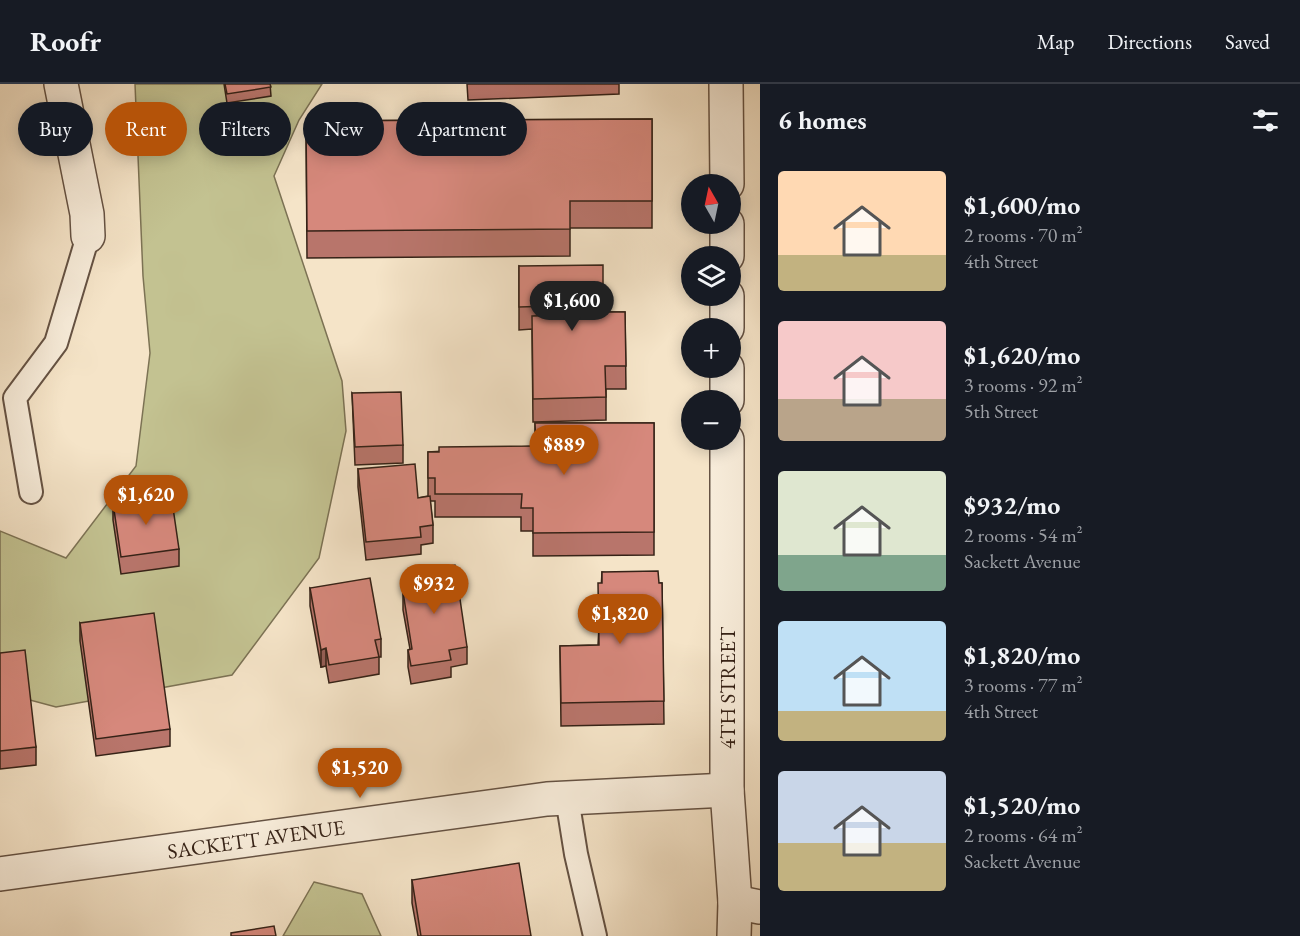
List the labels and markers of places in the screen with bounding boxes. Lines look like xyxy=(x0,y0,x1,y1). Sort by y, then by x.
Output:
pin: $1,600 xyxy=(523,281,621,332)
pin: $889 xyxy=(528,425,600,476)
pin: $1,620 xyxy=(97,475,195,526)
pin: $932 xyxy=(398,564,470,615)
pin: $1,820 xyxy=(571,594,669,645)
pin: $1,520 xyxy=(311,748,409,799)

